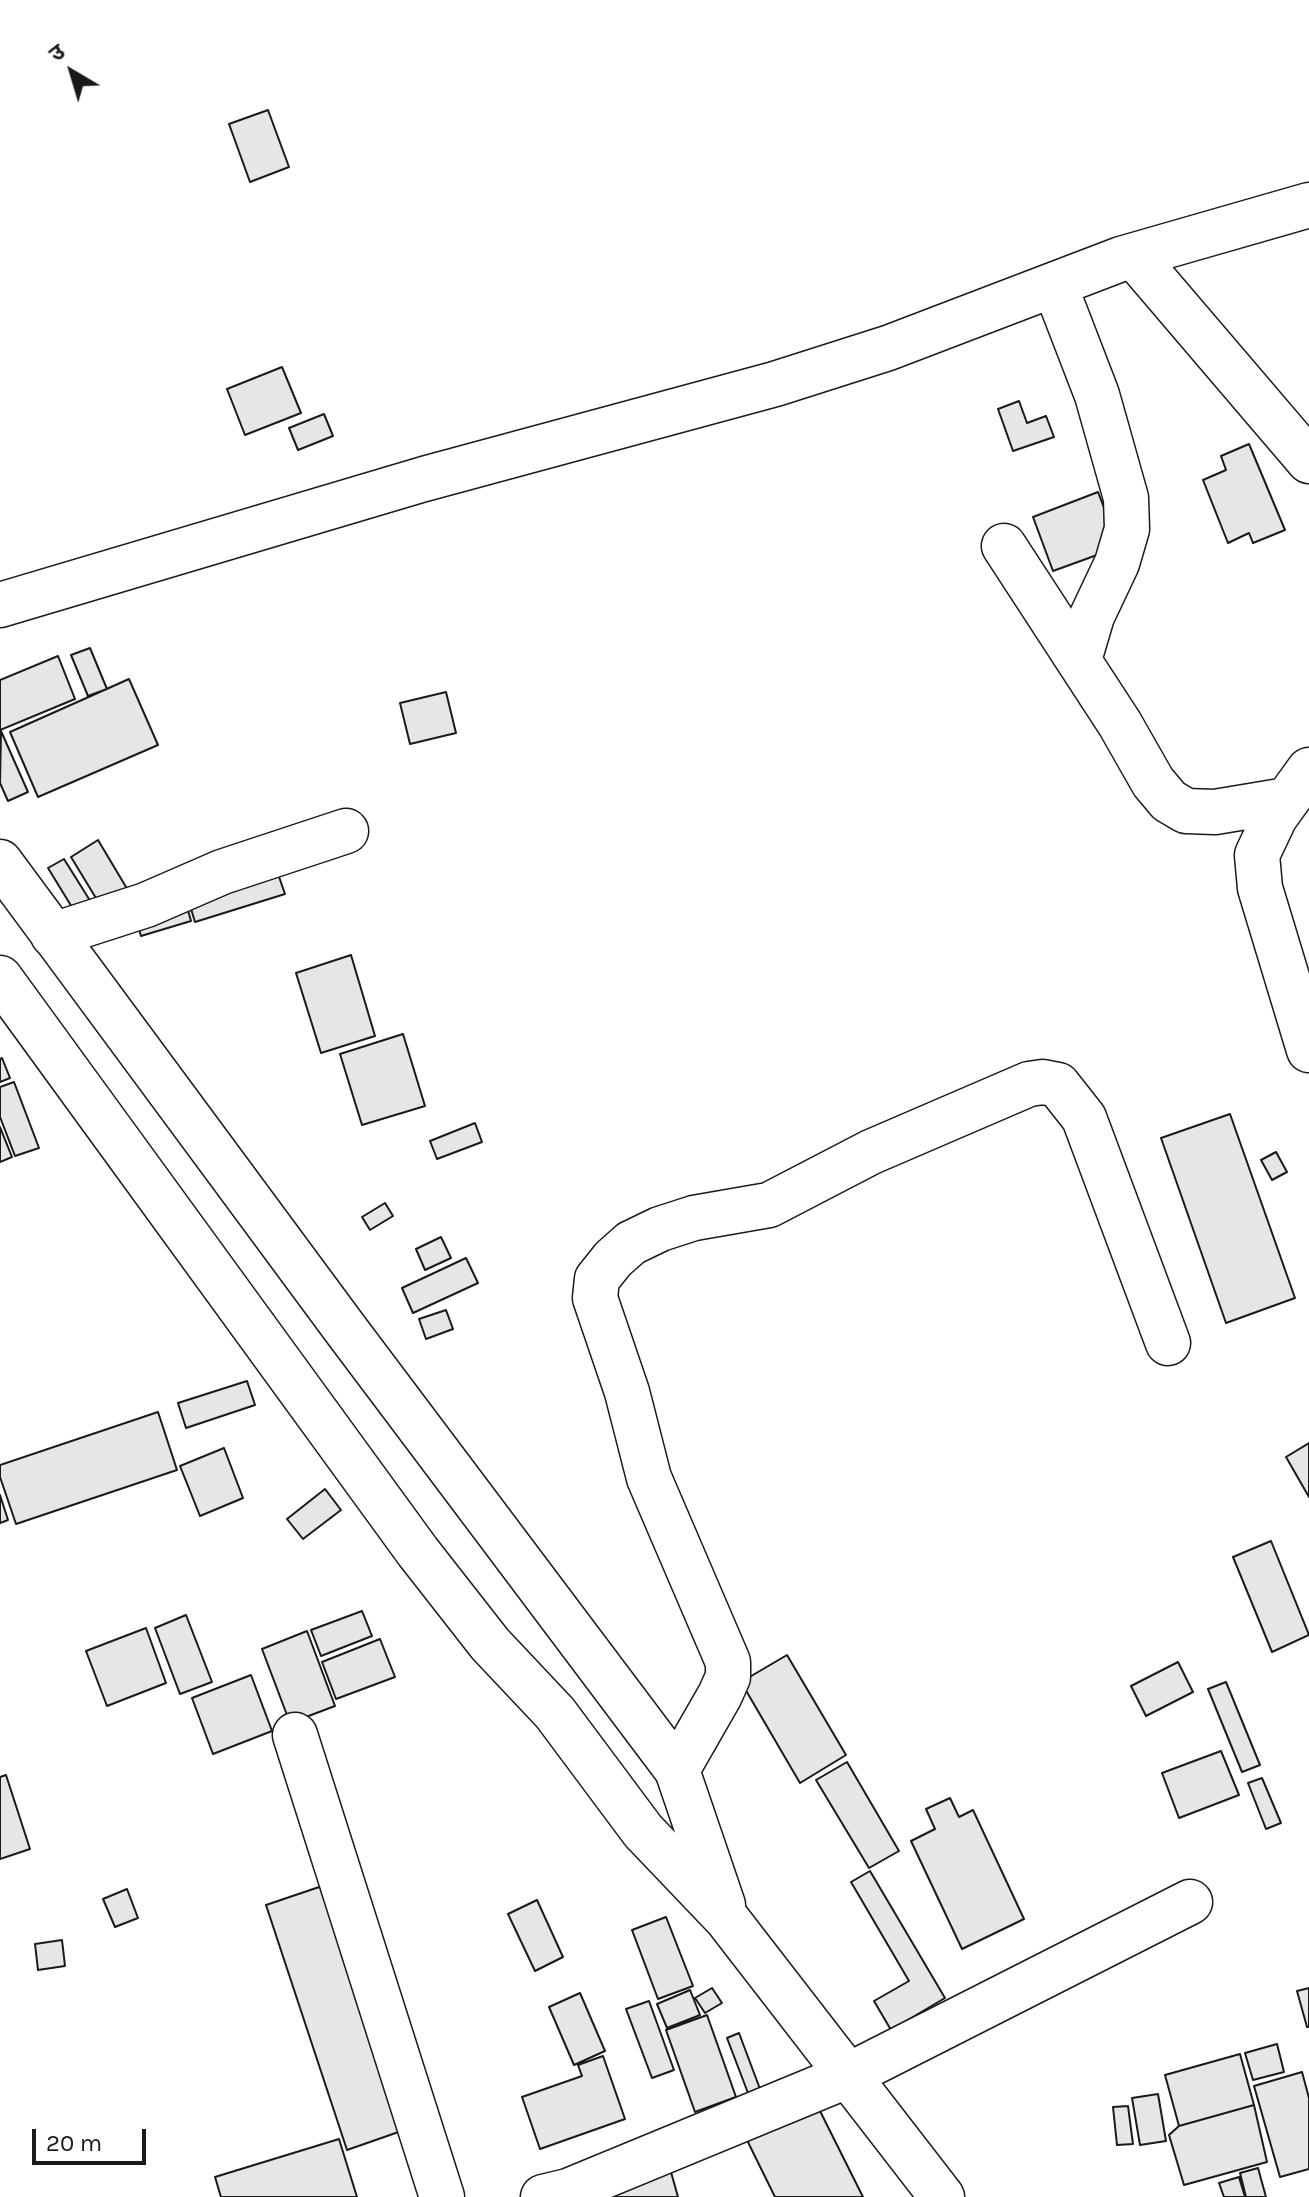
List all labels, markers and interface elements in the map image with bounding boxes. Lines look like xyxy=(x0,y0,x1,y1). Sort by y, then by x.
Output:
north arrow xyxy=(32,32,112,112)
text: उ xyxy=(44,39,70,67)
scale bar xyxy=(36,2113,150,2163)
text: 20 m xyxy=(46,2129,102,2157)

